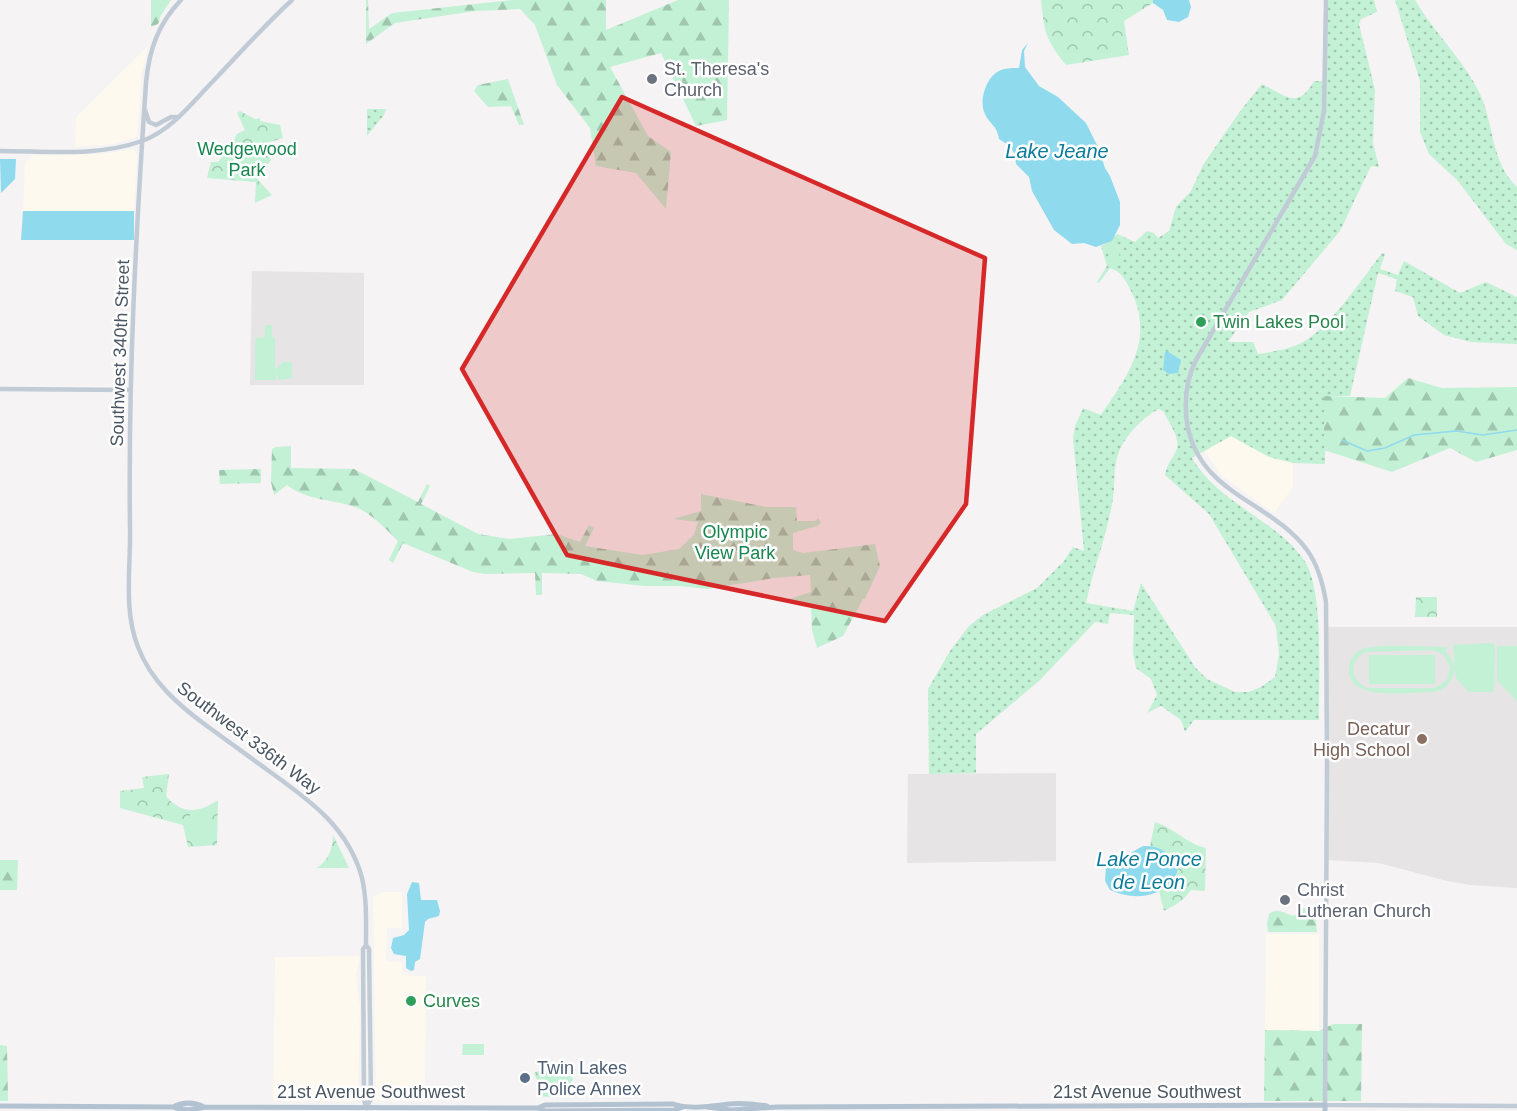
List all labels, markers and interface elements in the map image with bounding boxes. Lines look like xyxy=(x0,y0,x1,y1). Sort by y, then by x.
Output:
place label: St. Theresa's Church xyxy=(664,59,769,100)
marker: St. Theresa's Church xyxy=(645,72,659,86)
park label: Wedgewood Park xyxy=(197,139,297,180)
water label: Lake Jeane xyxy=(1005,140,1109,162)
street label: Southwest 340th Street xyxy=(107,259,133,447)
place label: Twin Lakes Pool xyxy=(1213,312,1344,332)
marker: Twin Lakes Pool xyxy=(1194,315,1208,329)
park label: Olympic View Park xyxy=(695,522,776,563)
street label: Southwest 336th Way xyxy=(173,678,325,798)
place label: Decatur High School xyxy=(1313,719,1410,760)
marker: Decatur High School xyxy=(1415,732,1429,746)
water label: Lake Ponce de Leon xyxy=(1096,848,1202,893)
place label: Christ Lutheran Church xyxy=(1297,880,1431,921)
marker: Christ Lutheran Church xyxy=(1278,893,1292,907)
place label: Curves xyxy=(423,991,480,1011)
marker: Curves xyxy=(404,994,418,1008)
place label: Twin Lakes Police Annex xyxy=(537,1058,641,1099)
marker: Twin Lakes Police Annex xyxy=(518,1071,532,1085)
street label: 21st Avenue Southwest xyxy=(277,1082,465,1102)
street label: 21st Avenue Southwest xyxy=(1053,1082,1241,1102)

